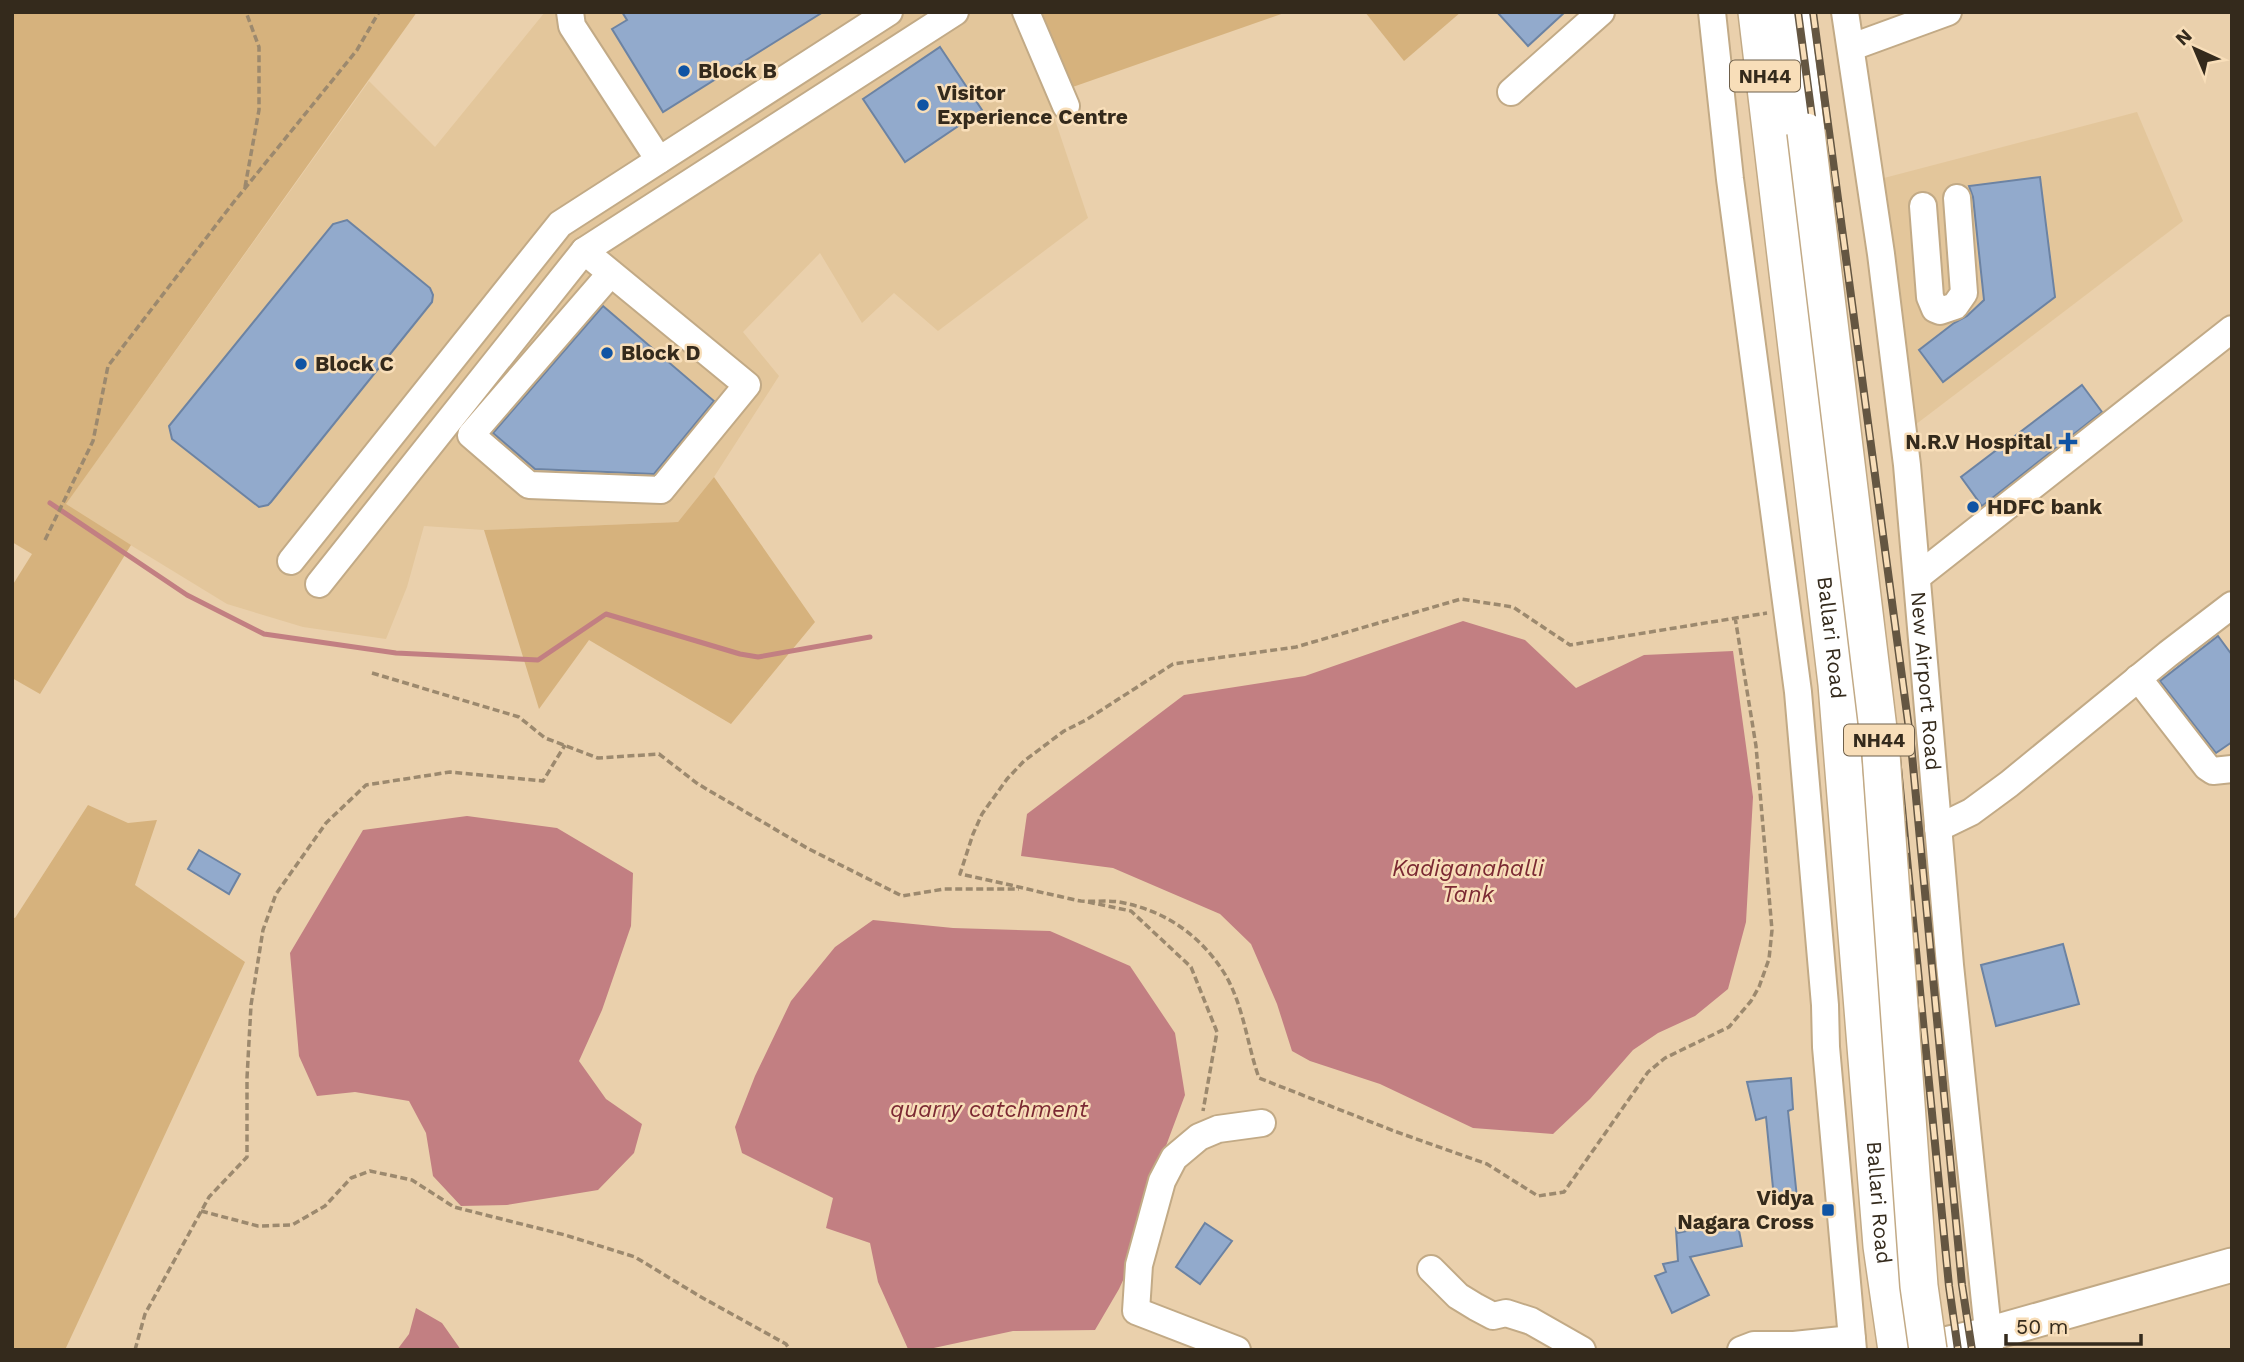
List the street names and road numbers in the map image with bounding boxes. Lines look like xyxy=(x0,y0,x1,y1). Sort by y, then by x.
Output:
road number: NH44 xyxy=(1730,60,1800,92)
street label: Ballari Road xyxy=(1812,575,1851,700)
street label: New Airport Road xyxy=(1906,590,1946,771)
road number: NH44 xyxy=(1844,724,1914,755)
street label: Ballari Road xyxy=(1862,1140,1897,1265)

